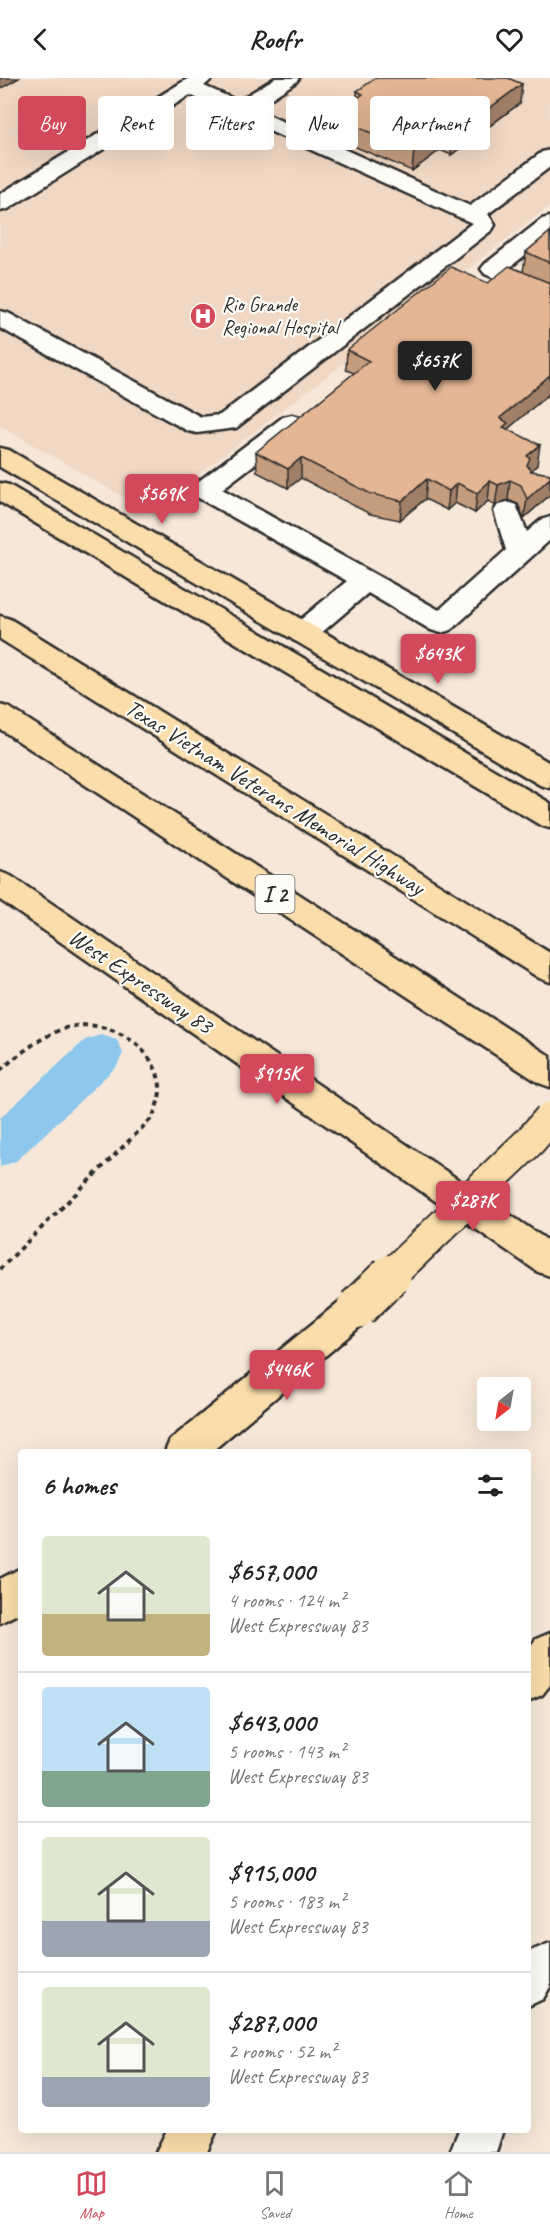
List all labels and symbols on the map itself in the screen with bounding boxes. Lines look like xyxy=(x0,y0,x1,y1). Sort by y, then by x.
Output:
place label: Rio Grande Regional Hospital xyxy=(222,292,342,340)
hospital icon: Rio Grande Regional Hospital xyxy=(188,301,218,331)
pin: $657K xyxy=(393,341,477,392)
pin: $569K xyxy=(120,474,204,525)
pin: $643K xyxy=(396,634,480,685)
street label: Texas Vietnam Veterans Memorial Highway xyxy=(120,692,432,903)
road number: I 2 xyxy=(256,875,294,913)
street label: West Expressway 83 xyxy=(63,922,221,1042)
pin: $915K xyxy=(235,1054,319,1105)
pin: $287K xyxy=(431,1181,515,1232)
pin: $446K xyxy=(245,1350,329,1401)
north arrow xyxy=(477,1377,531,1431)

